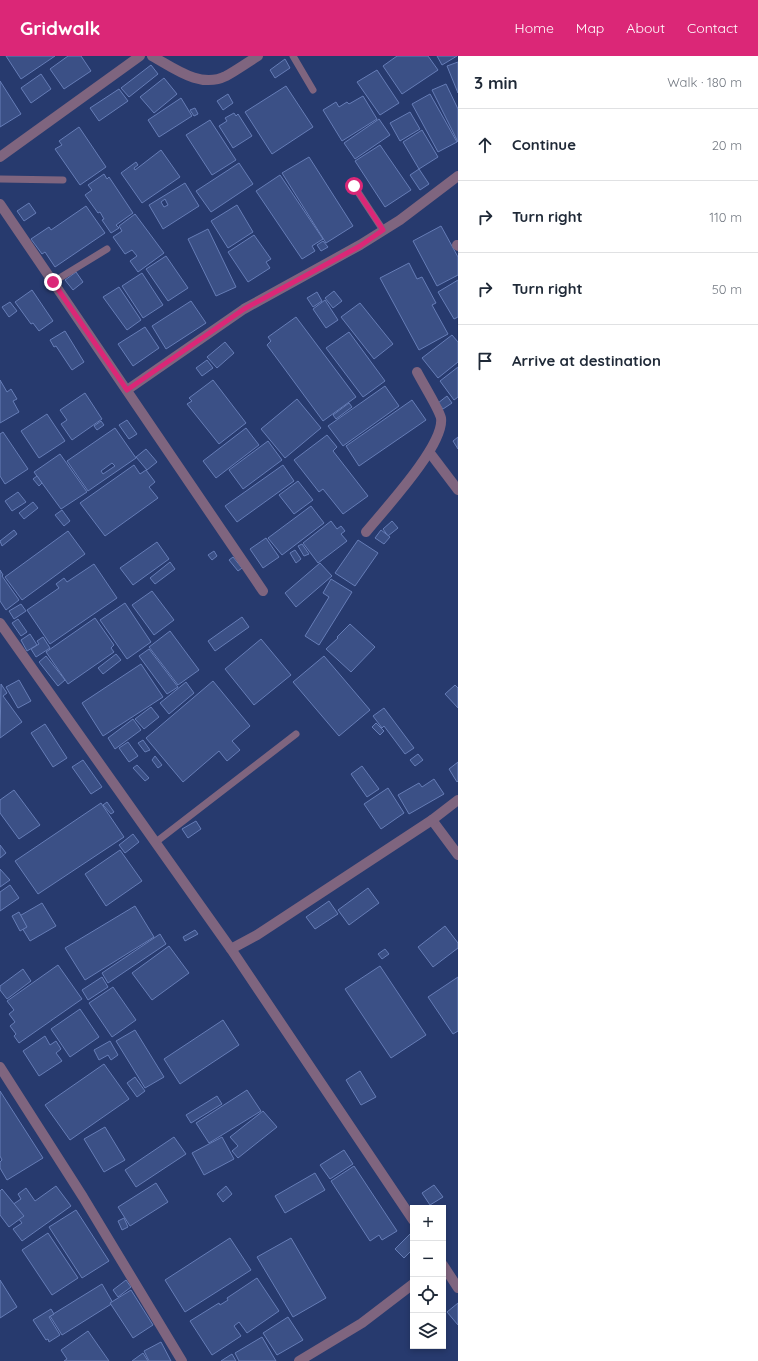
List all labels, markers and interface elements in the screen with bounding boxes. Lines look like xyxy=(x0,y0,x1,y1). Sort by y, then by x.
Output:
text: Gridwalk xyxy=(20,16,100,40)
text: Home xyxy=(515,19,554,37)
text: Map xyxy=(576,19,604,37)
text: About xyxy=(626,19,665,37)
text: Contact xyxy=(687,19,738,37)
text: 3 min xyxy=(474,72,518,93)
text: Walk · 180 m xyxy=(667,74,742,90)
icon: ahead xyxy=(474,134,496,156)
text: Continue xyxy=(512,135,576,154)
text: 20 m xyxy=(712,137,742,153)
route start xyxy=(345,177,363,195)
icon: right xyxy=(474,206,496,228)
text: Turn right xyxy=(512,207,583,226)
text: 110 m xyxy=(709,209,742,225)
route end xyxy=(44,273,62,291)
icon: right xyxy=(474,278,496,300)
text: Turn right xyxy=(512,279,583,298)
text: 50 m xyxy=(712,281,742,297)
icon: arrive xyxy=(474,350,496,372)
text: Arrive at destination xyxy=(512,351,661,370)
map controls xyxy=(410,1205,446,1349)
button: + xyxy=(410,1205,446,1241)
button: − xyxy=(410,1241,446,1277)
button: locate xyxy=(410,1277,446,1313)
button: layers xyxy=(410,1313,446,1349)

